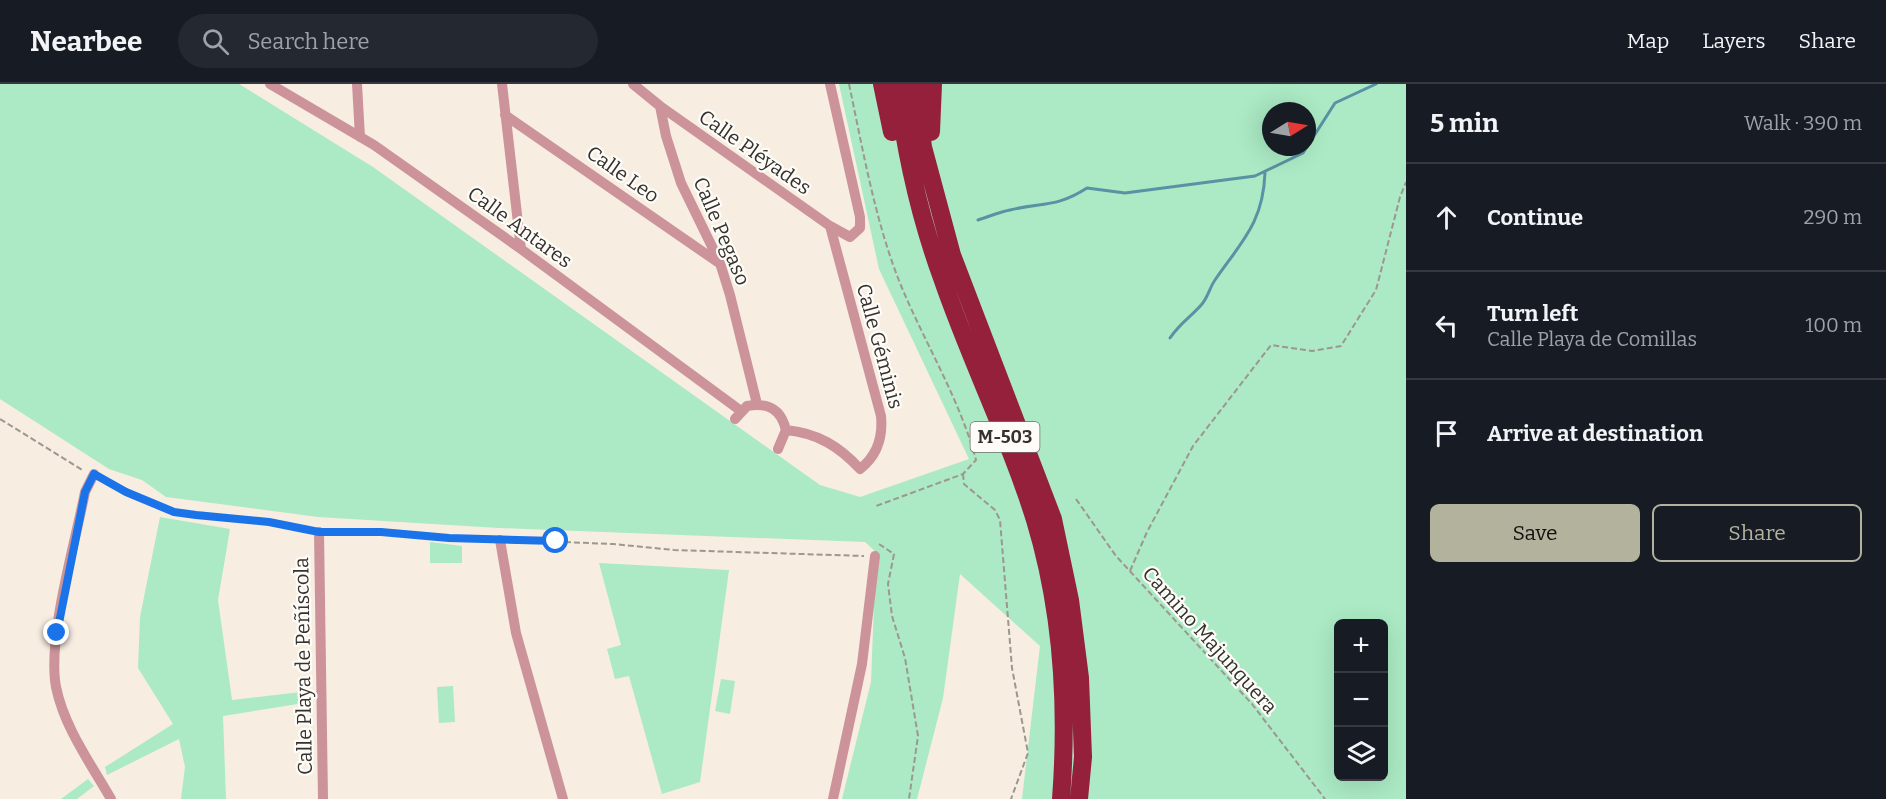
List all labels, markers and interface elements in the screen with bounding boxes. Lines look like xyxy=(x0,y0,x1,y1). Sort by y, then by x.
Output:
search box xyxy=(178,14,598,68)
text: Nearbee xyxy=(30,25,142,58)
icon: search xyxy=(199,25,232,58)
text: Search here xyxy=(247,28,370,55)
text: Map xyxy=(1627,28,1669,54)
text: Layers xyxy=(1702,28,1766,54)
text: Share xyxy=(1799,28,1856,54)
north arrow xyxy=(1262,102,1316,156)
street label: Calle Pléyades xyxy=(694,105,816,199)
text: 5 min xyxy=(1430,108,1499,139)
text: Walk · 390 m xyxy=(1744,111,1862,135)
street label: Calle Leo xyxy=(582,140,664,208)
street label: Calle Pegaso xyxy=(688,173,756,289)
street label: Calle Antares xyxy=(463,181,577,273)
icon: ahead xyxy=(1430,201,1463,234)
text: Continue xyxy=(1487,204,1583,231)
text: 290 m xyxy=(1804,205,1862,229)
street label: Calle Géminis xyxy=(852,281,908,411)
text: Turn left xyxy=(1487,300,1579,327)
icon: left xyxy=(1430,309,1463,342)
text: 100 m xyxy=(1805,313,1862,337)
text: Calle Playa de Comillas xyxy=(1487,327,1697,351)
icon: arrive xyxy=(1430,417,1463,450)
text: Arrive at destination xyxy=(1487,420,1703,447)
road number: M-503 xyxy=(970,422,1040,452)
button: Save xyxy=(1430,504,1640,562)
button: Share xyxy=(1652,504,1862,562)
route start xyxy=(542,527,568,553)
street label: Calle Playa de Peñíscola xyxy=(289,557,317,775)
street label: Camino Majunquera xyxy=(1137,562,1282,719)
route end xyxy=(43,619,69,645)
map controls xyxy=(1334,619,1388,781)
button: + xyxy=(1334,619,1388,673)
button: − xyxy=(1334,673,1388,727)
button: layers xyxy=(1334,727,1388,781)

